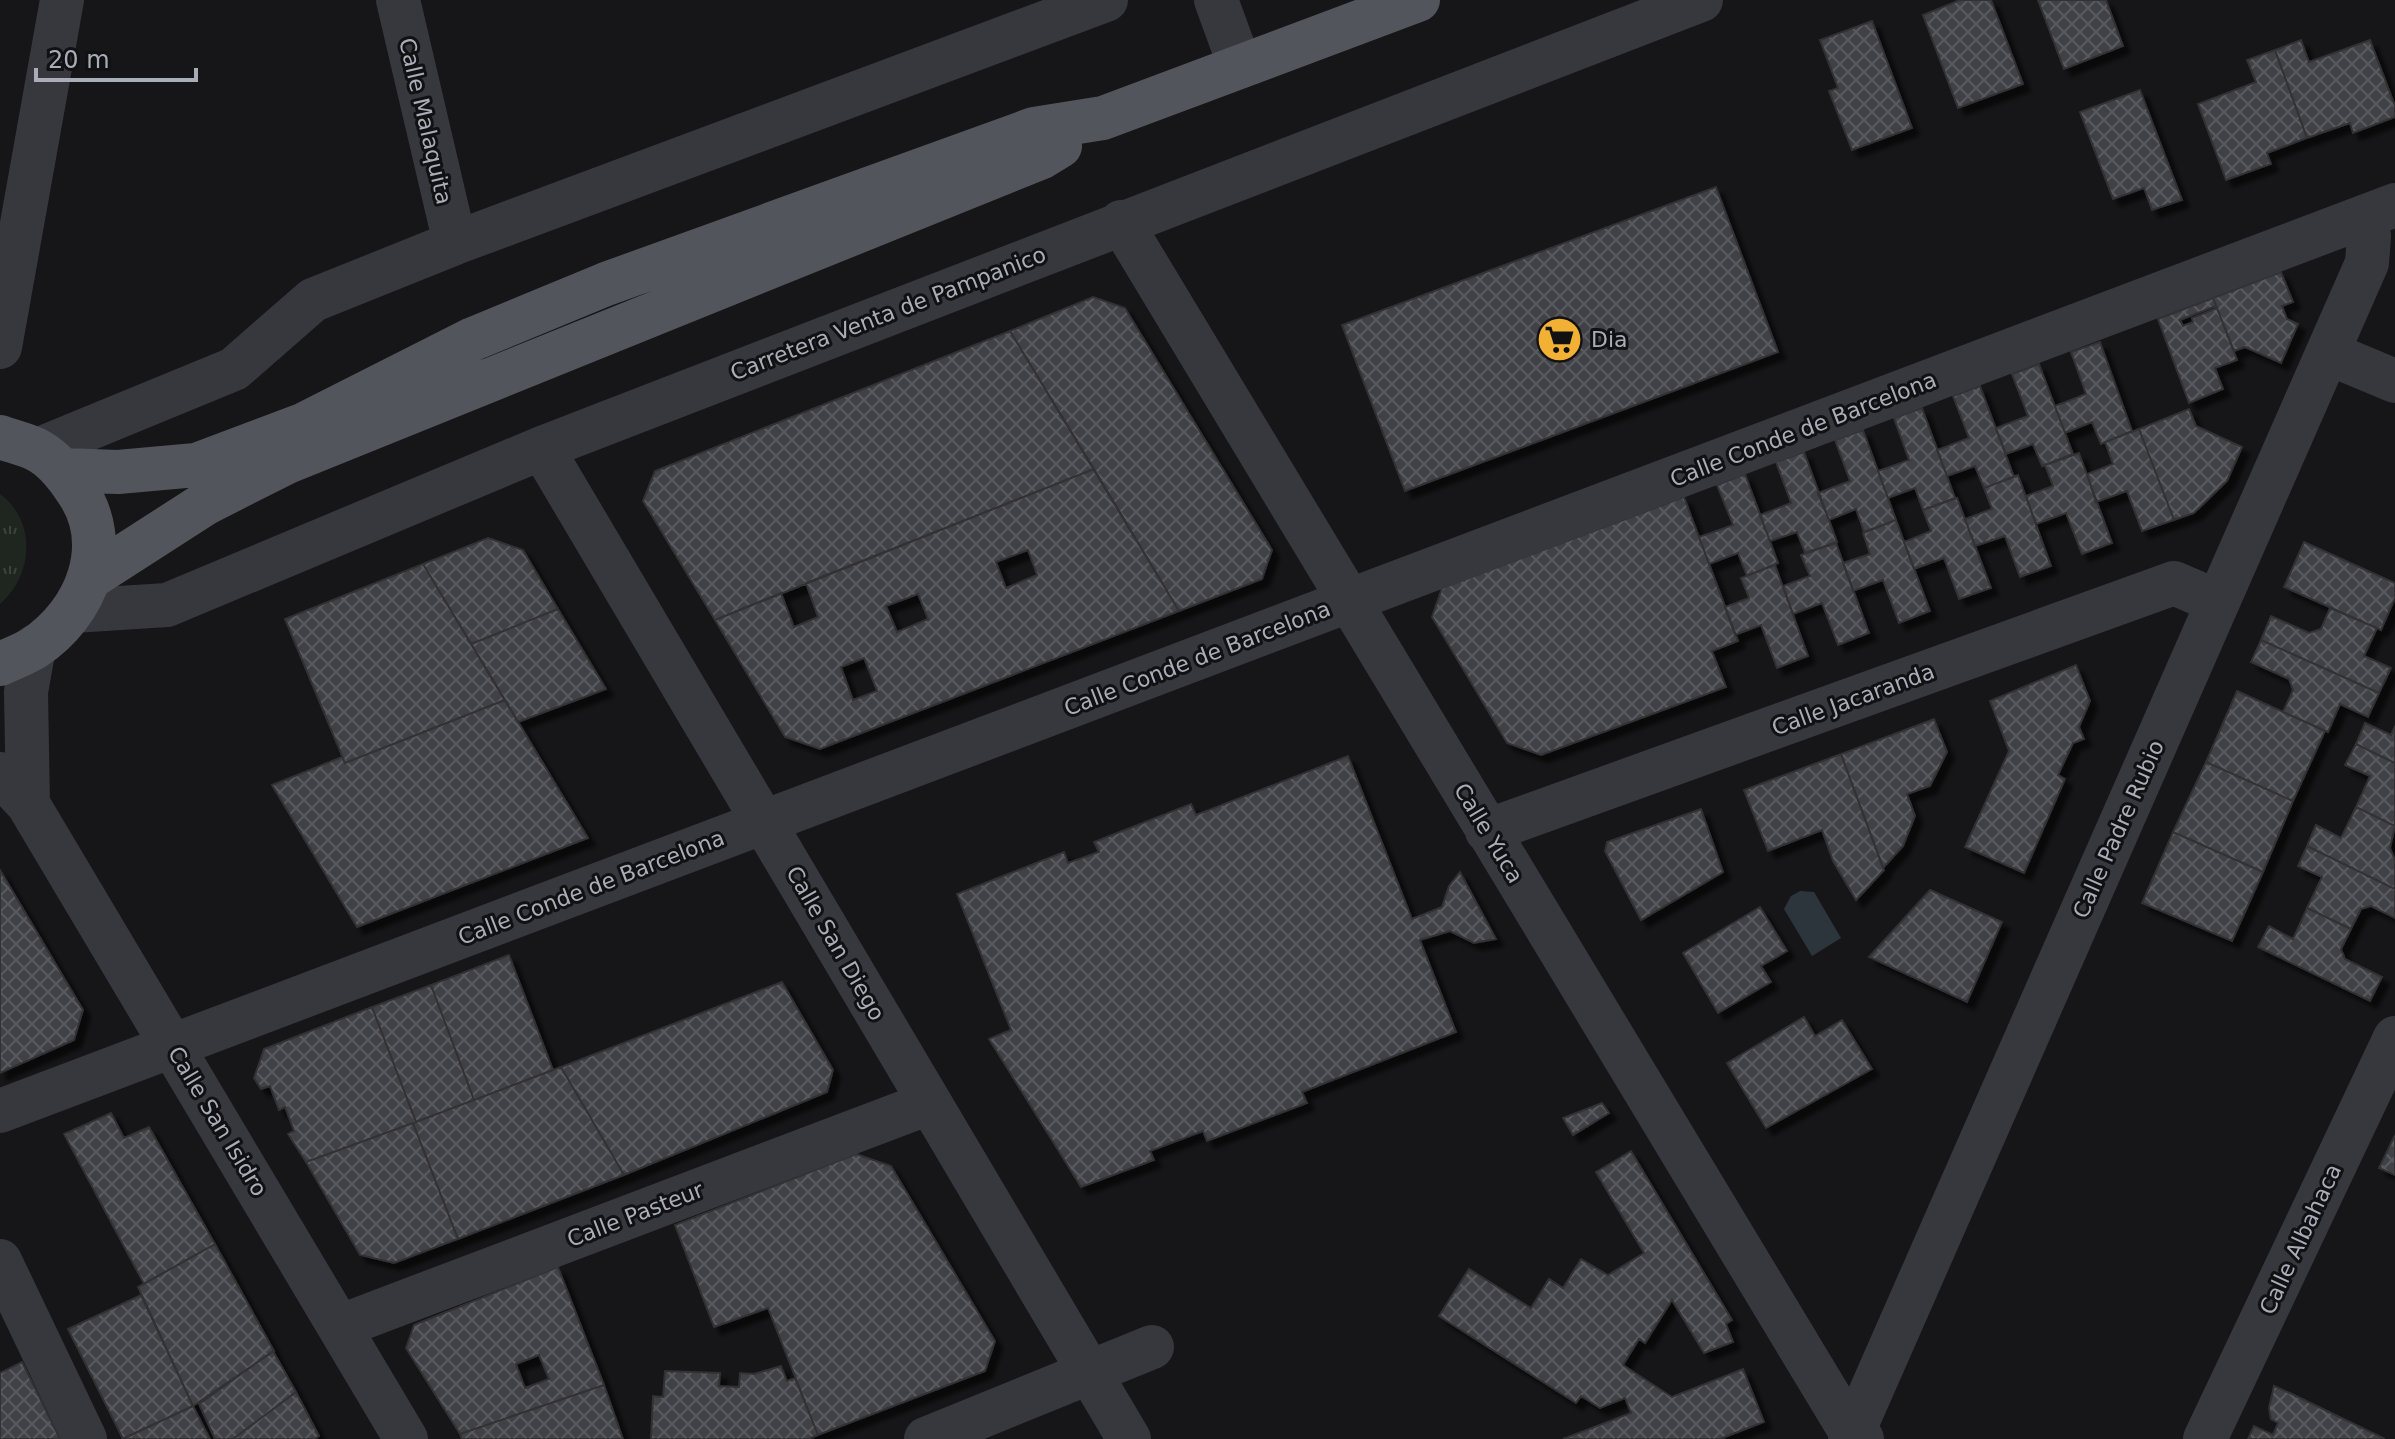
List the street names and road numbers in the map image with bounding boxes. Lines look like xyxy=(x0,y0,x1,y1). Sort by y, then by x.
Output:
street label: Calle Malaquita xyxy=(394,36,457,207)
street label: Carretera Venta de Pampanico xyxy=(727,242,1049,385)
street label: Calle Conde de Barcelona xyxy=(1667,367,1940,492)
street label: Calle Conde de Barcelona xyxy=(1061,596,1334,721)
street label: Calle Jacaranda xyxy=(1769,658,1938,740)
street label: Calle Padre Rubio xyxy=(2068,736,2169,922)
street label: Calle Yuca xyxy=(1449,779,1528,888)
street label: Calle Conde de Barcelona xyxy=(455,825,728,950)
street label: Calle San Diego xyxy=(781,862,890,1025)
street label: Calle San Isidro xyxy=(163,1042,272,1201)
street label: Calle Albahaca xyxy=(2255,1160,2346,1318)
street label: Calle Pasteur xyxy=(563,1177,708,1252)

